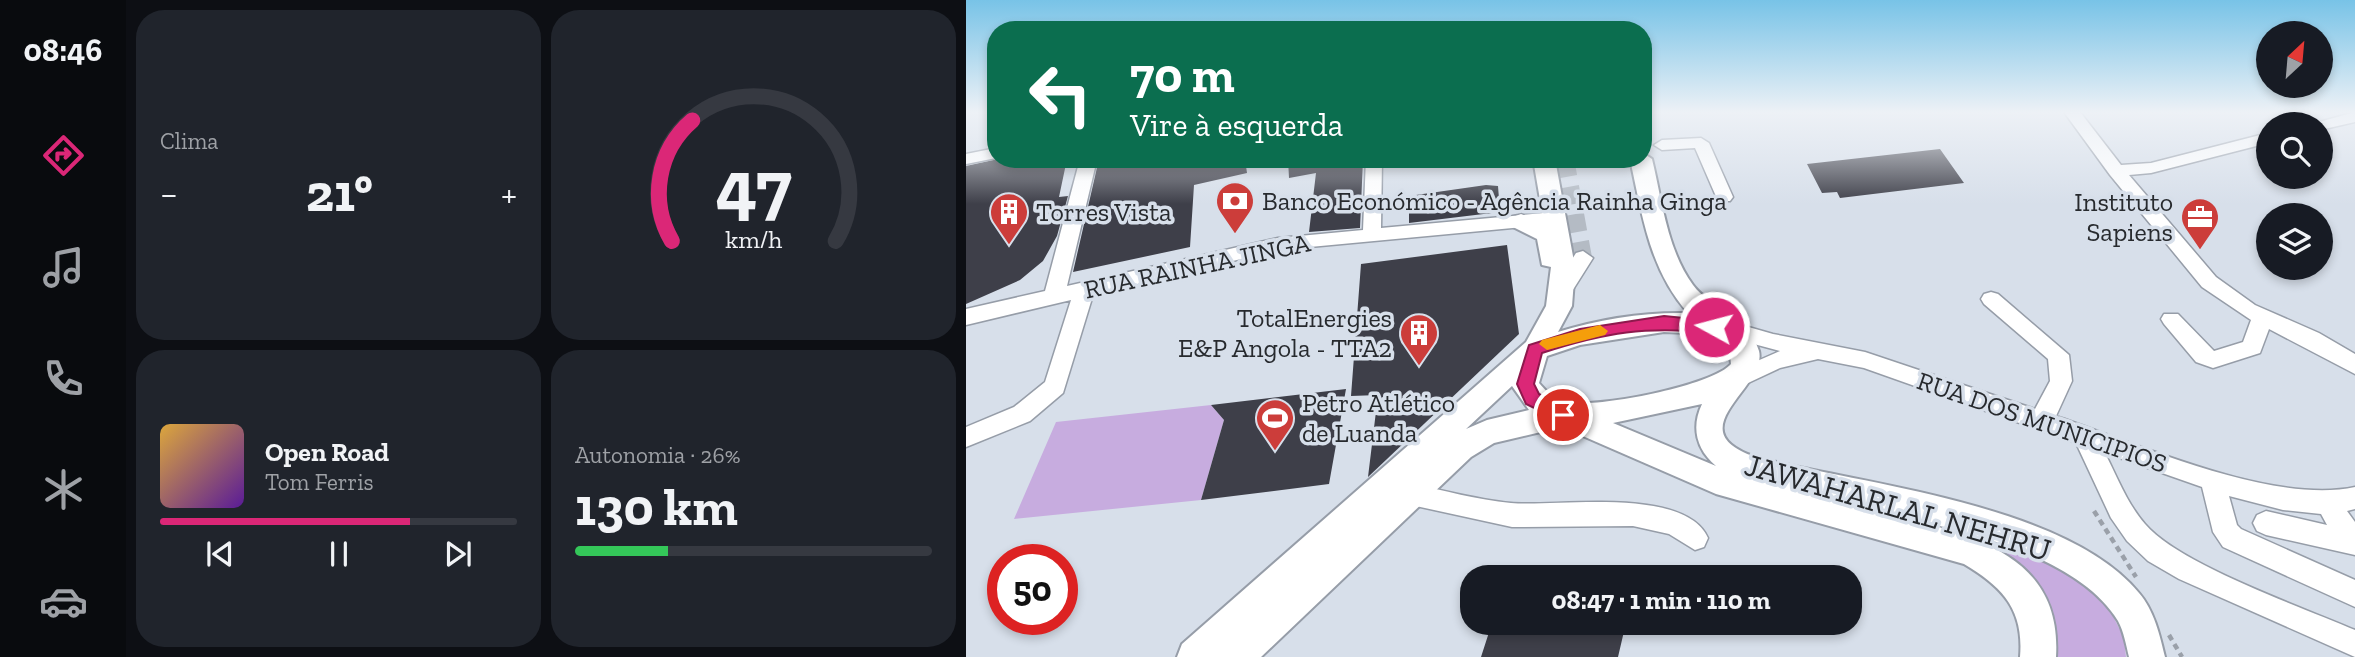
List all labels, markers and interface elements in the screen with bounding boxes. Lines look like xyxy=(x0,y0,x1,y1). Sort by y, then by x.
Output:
north arrow xyxy=(2256,21,2333,98)
map controls xyxy=(2256,21,2333,280)
text: 08:46 xyxy=(23,31,103,69)
text: 70 m xyxy=(1130,46,1235,105)
icon: left xyxy=(1015,49,1106,140)
text: Vire à esquerda xyxy=(1130,106,1343,144)
button: search xyxy=(2256,112,2333,189)
text: Clima xyxy=(160,127,218,155)
icon: directions xyxy=(39,131,88,180)
text: 47 xyxy=(715,142,792,230)
text: 21° xyxy=(306,162,373,224)
text: − xyxy=(160,171,178,217)
text: + xyxy=(501,171,517,217)
bank icon: Banco Económico - Agência Rainha Ginga xyxy=(1214,180,1256,235)
place label: Banco Económico - Agência Rainha Ginga xyxy=(1262,185,1727,217)
place label: Instituto Sapiens xyxy=(2074,186,2173,248)
building icon: Torres Vista xyxy=(988,191,1030,246)
place label: Torres Vista xyxy=(1036,196,1172,228)
office icon: Instituto Sapiens xyxy=(2179,196,2221,251)
button: layers xyxy=(2256,203,2333,280)
text: km/h xyxy=(725,224,782,254)
street label: RUA RAINHA JINGA xyxy=(1081,226,1314,306)
icon: music xyxy=(39,243,88,292)
position arrow xyxy=(1677,290,1751,364)
place label: TotalEnergies E&P Angola - TTA2 xyxy=(1178,302,1392,364)
building icon: TotalEnergies E&P Angola - TTA2 xyxy=(1398,312,1440,367)
icon: phone xyxy=(39,354,88,403)
street label: RUA DOS MUNICIPIOS xyxy=(1913,364,2171,480)
pin xyxy=(1533,385,1593,445)
place label: Petro Atlético de Luanda xyxy=(1302,387,1455,449)
icon: arrive xyxy=(1544,396,1582,434)
sports icon: Petro Atlético de Luanda xyxy=(1254,397,1296,452)
text: Open Road xyxy=(265,436,389,468)
text: Autonomia · 26% xyxy=(575,441,740,469)
street label: JAWAHARLAL NEHRU xyxy=(1741,445,2055,569)
icon: climate xyxy=(39,465,88,514)
text: Tom Ferris xyxy=(265,468,374,496)
text: 130 km xyxy=(575,476,738,538)
icon: previous xyxy=(201,535,239,573)
icon: pause xyxy=(320,535,358,573)
icon: next xyxy=(439,535,477,573)
speed limit sign: 50 xyxy=(987,544,1078,635)
icon: car xyxy=(39,577,88,626)
text: 08:47 · 1 min · 110 m xyxy=(1552,584,1770,616)

